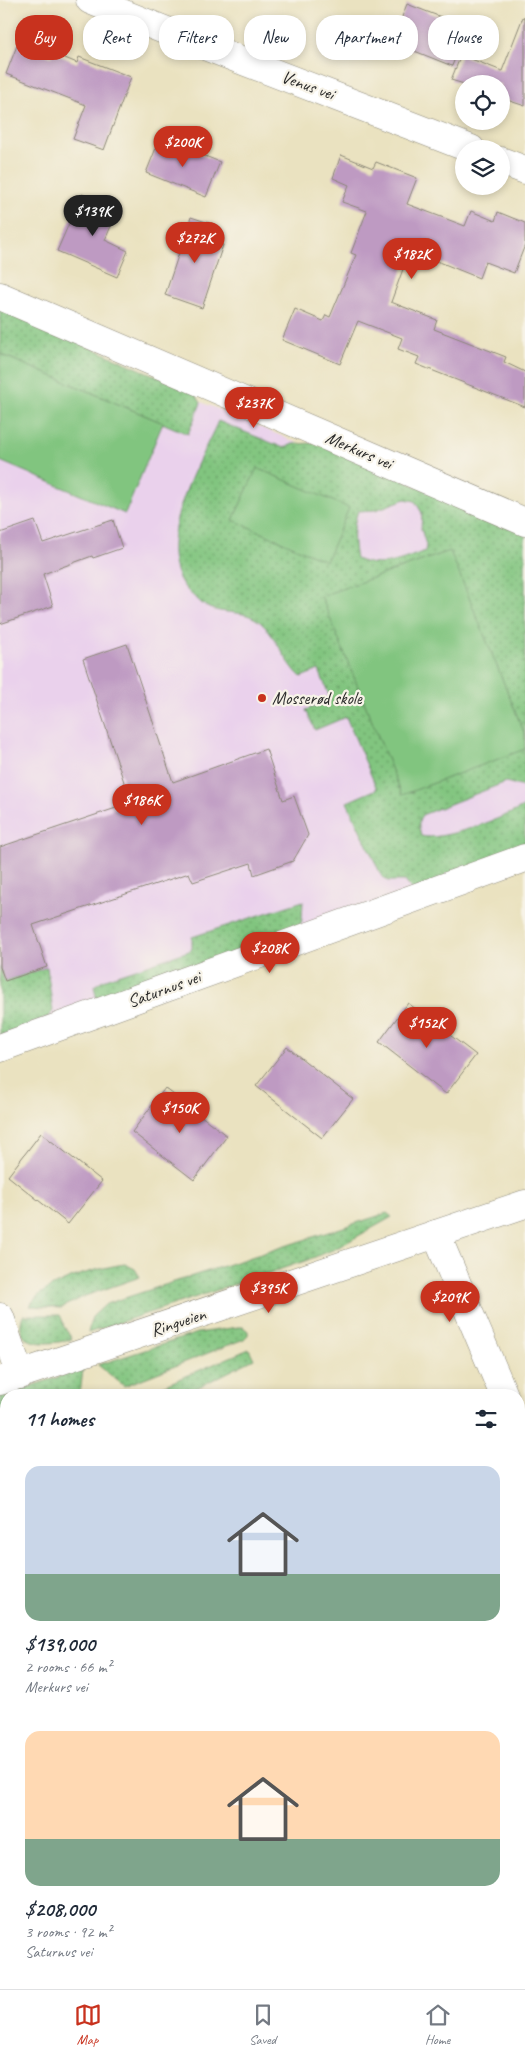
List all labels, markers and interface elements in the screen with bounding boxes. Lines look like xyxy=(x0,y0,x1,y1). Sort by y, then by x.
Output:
chip: Buy xyxy=(15,15,73,60)
chip: Rent xyxy=(83,15,149,60)
chip: Filters xyxy=(159,15,234,60)
chip: New xyxy=(244,15,306,60)
chip: Apartment xyxy=(316,15,418,60)
chip: House xyxy=(428,15,499,60)
street label: Venus vei xyxy=(279,65,340,106)
map controls xyxy=(455,75,510,195)
button: locate xyxy=(455,75,510,130)
pin: $200K xyxy=(148,126,218,168)
text: $200K xyxy=(165,132,201,152)
button: layers xyxy=(455,140,510,195)
pin: $139K xyxy=(58,194,128,237)
text: $139K xyxy=(75,201,111,221)
pin: $272K xyxy=(160,222,230,264)
text: $272K xyxy=(177,228,213,248)
pin: $182K xyxy=(377,238,447,280)
text: $182K xyxy=(394,244,430,264)
pin: $237K xyxy=(219,386,289,429)
text: $237K xyxy=(236,393,272,413)
street label: Merkurs vei xyxy=(322,426,398,475)
place label: Mosserød skole xyxy=(272,687,363,709)
marker: Mosserød skole xyxy=(256,692,268,704)
pin: $186K xyxy=(107,784,177,826)
text: $186K xyxy=(123,790,161,810)
pin: $208K xyxy=(235,932,305,974)
text: $208K xyxy=(252,938,288,958)
street label: Saturnus vei xyxy=(125,965,206,1012)
pin: $152K xyxy=(392,1006,462,1049)
text: $152K xyxy=(409,1013,445,1033)
pin: $150K xyxy=(145,1092,215,1134)
text: $150K xyxy=(162,1098,198,1118)
pin: $395K xyxy=(234,1272,304,1314)
text: $395K xyxy=(251,1278,287,1298)
pin: $209K xyxy=(415,1280,485,1323)
text: $209K xyxy=(432,1287,468,1307)
street label: Ringveien xyxy=(148,1303,209,1341)
icon: filters xyxy=(472,1405,500,1433)
text: 11 homes xyxy=(25,1406,94,1432)
icon: home xyxy=(218,1499,308,1589)
text: $139,000 xyxy=(25,1631,95,1657)
text: 2 rooms · 66 m² xyxy=(25,1657,111,1677)
text: Merkurs vei xyxy=(25,1677,88,1697)
icon: home xyxy=(218,1764,308,1854)
text: $208,000 xyxy=(25,1896,95,1922)
text: 3 rooms · 92 m² xyxy=(25,1922,111,1942)
text: Saturnus vei xyxy=(25,1942,93,1962)
tab: Map xyxy=(74,2001,102,2048)
tab: Saved xyxy=(249,2001,277,2048)
tab: Home xyxy=(424,2001,452,2048)

